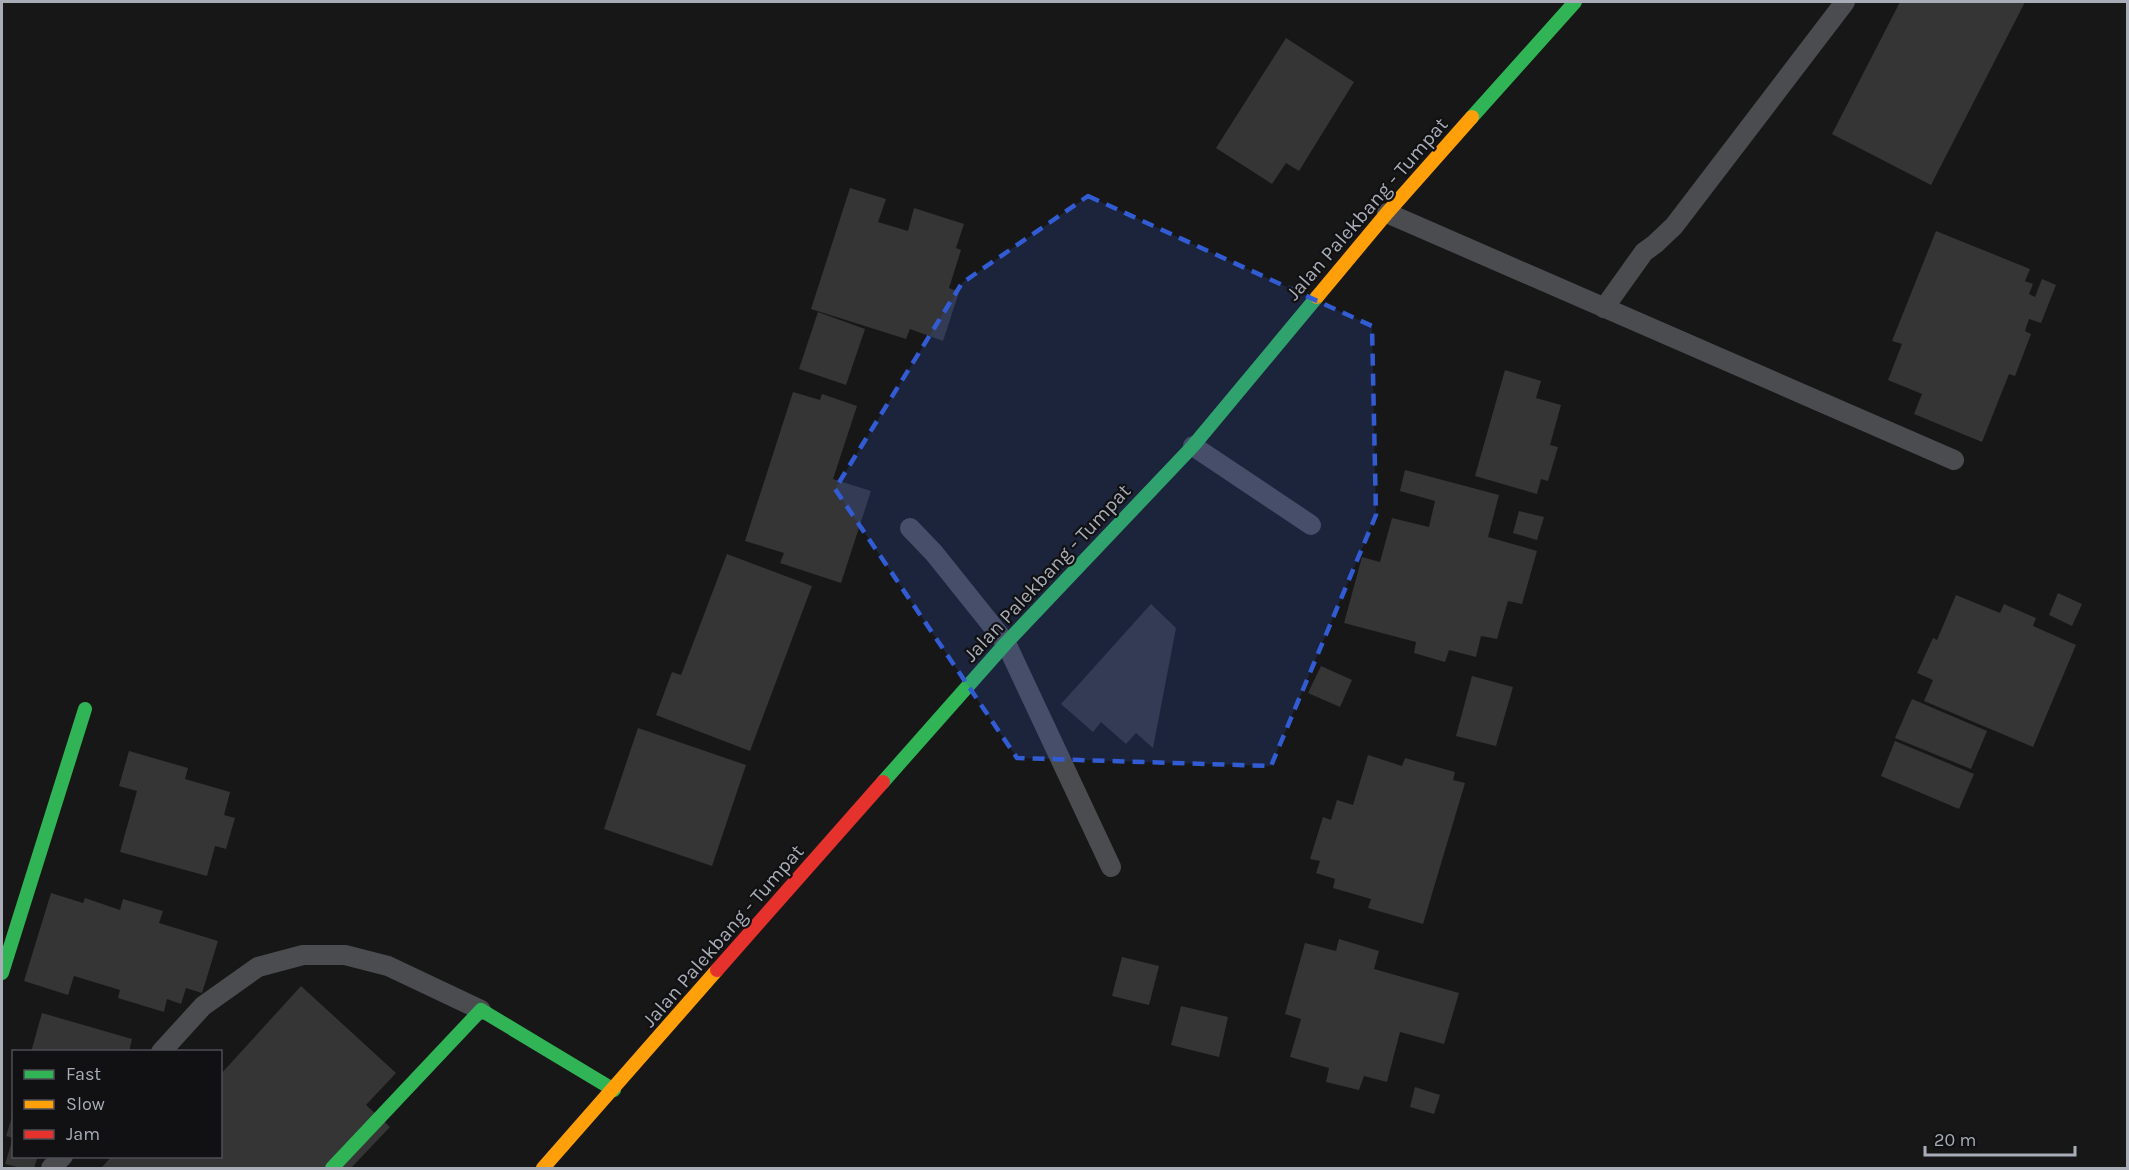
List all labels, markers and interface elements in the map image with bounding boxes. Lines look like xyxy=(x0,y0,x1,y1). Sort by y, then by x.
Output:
street label: Jalan Palekbang - Tumpat xyxy=(1282,113,1453,305)
street label: Jalan Palekbang - Tumpat xyxy=(959,479,1136,666)
street label: Jalan Palekbang - Tumpat xyxy=(638,840,809,1032)
legend xyxy=(12,1050,222,1158)
text: Fast xyxy=(66,1063,101,1085)
text: Slow xyxy=(66,1093,105,1115)
scale bar xyxy=(1925,1119,2075,1157)
text: Jam xyxy=(66,1123,100,1145)
text: 20 m xyxy=(1934,1129,1976,1151)

